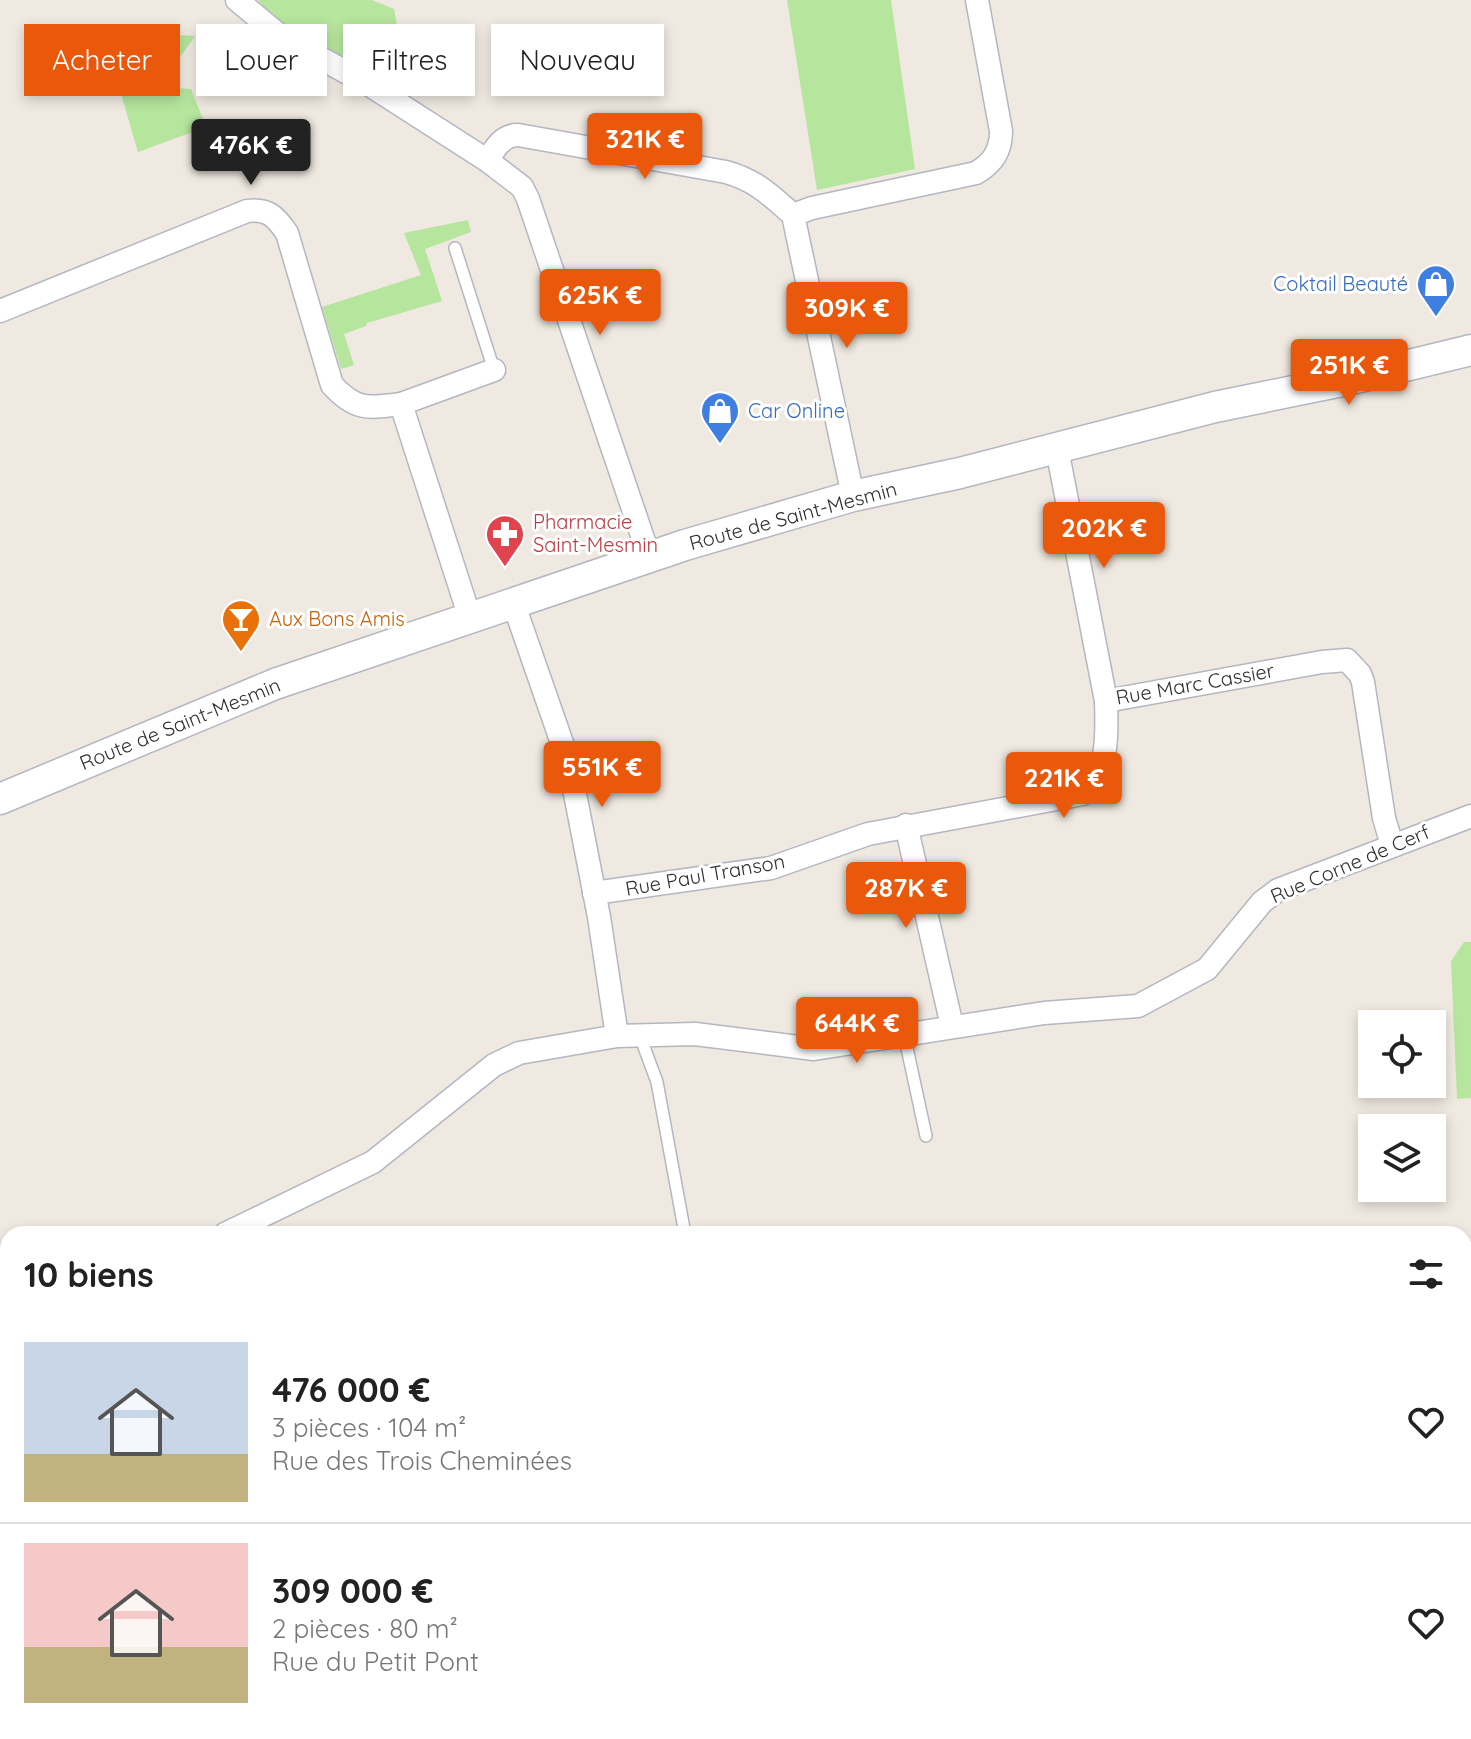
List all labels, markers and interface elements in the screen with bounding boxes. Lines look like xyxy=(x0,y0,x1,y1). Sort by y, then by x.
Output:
chip: Acheter xyxy=(24,24,180,96)
chip: Louer xyxy=(196,24,327,96)
chip: Filtres xyxy=(343,24,475,96)
chip: Nouveau xyxy=(491,24,664,96)
pin: 321K € xyxy=(580,113,710,181)
pin: 476K € xyxy=(186,119,316,187)
text: 321K € xyxy=(605,122,685,155)
text: 476K € xyxy=(210,128,293,161)
shop icon: Coktail Beauté xyxy=(1415,263,1457,318)
pin: 625K € xyxy=(535,269,665,337)
place label: Coktail Beauté xyxy=(1273,271,1408,296)
text: 625K € xyxy=(558,278,642,311)
pin: 309K € xyxy=(782,282,912,350)
text: 309K € xyxy=(804,291,890,324)
pin: 251K € xyxy=(1284,339,1414,407)
text: 251K € xyxy=(1309,348,1389,381)
shop icon: Car Online xyxy=(699,390,741,445)
place label: Car Online xyxy=(748,398,845,423)
street label: Route de Saint-Mesmin xyxy=(686,476,900,555)
pin: 202K € xyxy=(1039,502,1169,570)
place label: Pharmacie Saint-Mesmin xyxy=(533,509,658,557)
text: 202K € xyxy=(1061,511,1147,544)
pharmacy icon: Pharmacie Saint-Mesmin xyxy=(484,513,526,568)
bar icon: Aux Bons Amis xyxy=(220,598,262,653)
place label: Aux Bons Amis xyxy=(269,606,405,631)
street label: Rue Marc Cassier xyxy=(1114,657,1276,710)
street label: Route de Saint-Mesmin xyxy=(76,672,284,775)
pin: 551K € xyxy=(537,741,667,809)
text: 551K € xyxy=(562,750,642,783)
pin: 221K € xyxy=(999,752,1129,820)
text: 221K € xyxy=(1024,761,1104,794)
street label: Rue Corne de Cerf xyxy=(1266,819,1433,908)
street label: Rue Paul Transon xyxy=(623,848,787,901)
pin: 287K € xyxy=(841,862,971,930)
text: 287K € xyxy=(864,871,948,904)
pin: 644K € xyxy=(792,997,922,1065)
text: 644K € xyxy=(814,1006,900,1039)
map controls xyxy=(1358,1010,1446,1202)
button: locate xyxy=(1358,1010,1446,1098)
button: layers xyxy=(1358,1114,1446,1202)
icon: filters xyxy=(1404,1252,1448,1296)
text: 10 biens xyxy=(24,1253,154,1296)
text: 476 000 € xyxy=(272,1368,430,1411)
icon: home xyxy=(88,1374,184,1470)
icon: heart xyxy=(1404,1400,1448,1444)
text: 3 pièces · 104 m² xyxy=(272,1411,466,1444)
text: Rue des Trois Cheminées xyxy=(272,1444,572,1477)
text: 309 000 € xyxy=(272,1569,433,1612)
icon: home xyxy=(88,1575,184,1671)
icon: heart xyxy=(1404,1601,1448,1645)
text: 2 pièces · 80 m² xyxy=(272,1612,458,1645)
text: Rue du Petit Pont xyxy=(272,1645,479,1678)

